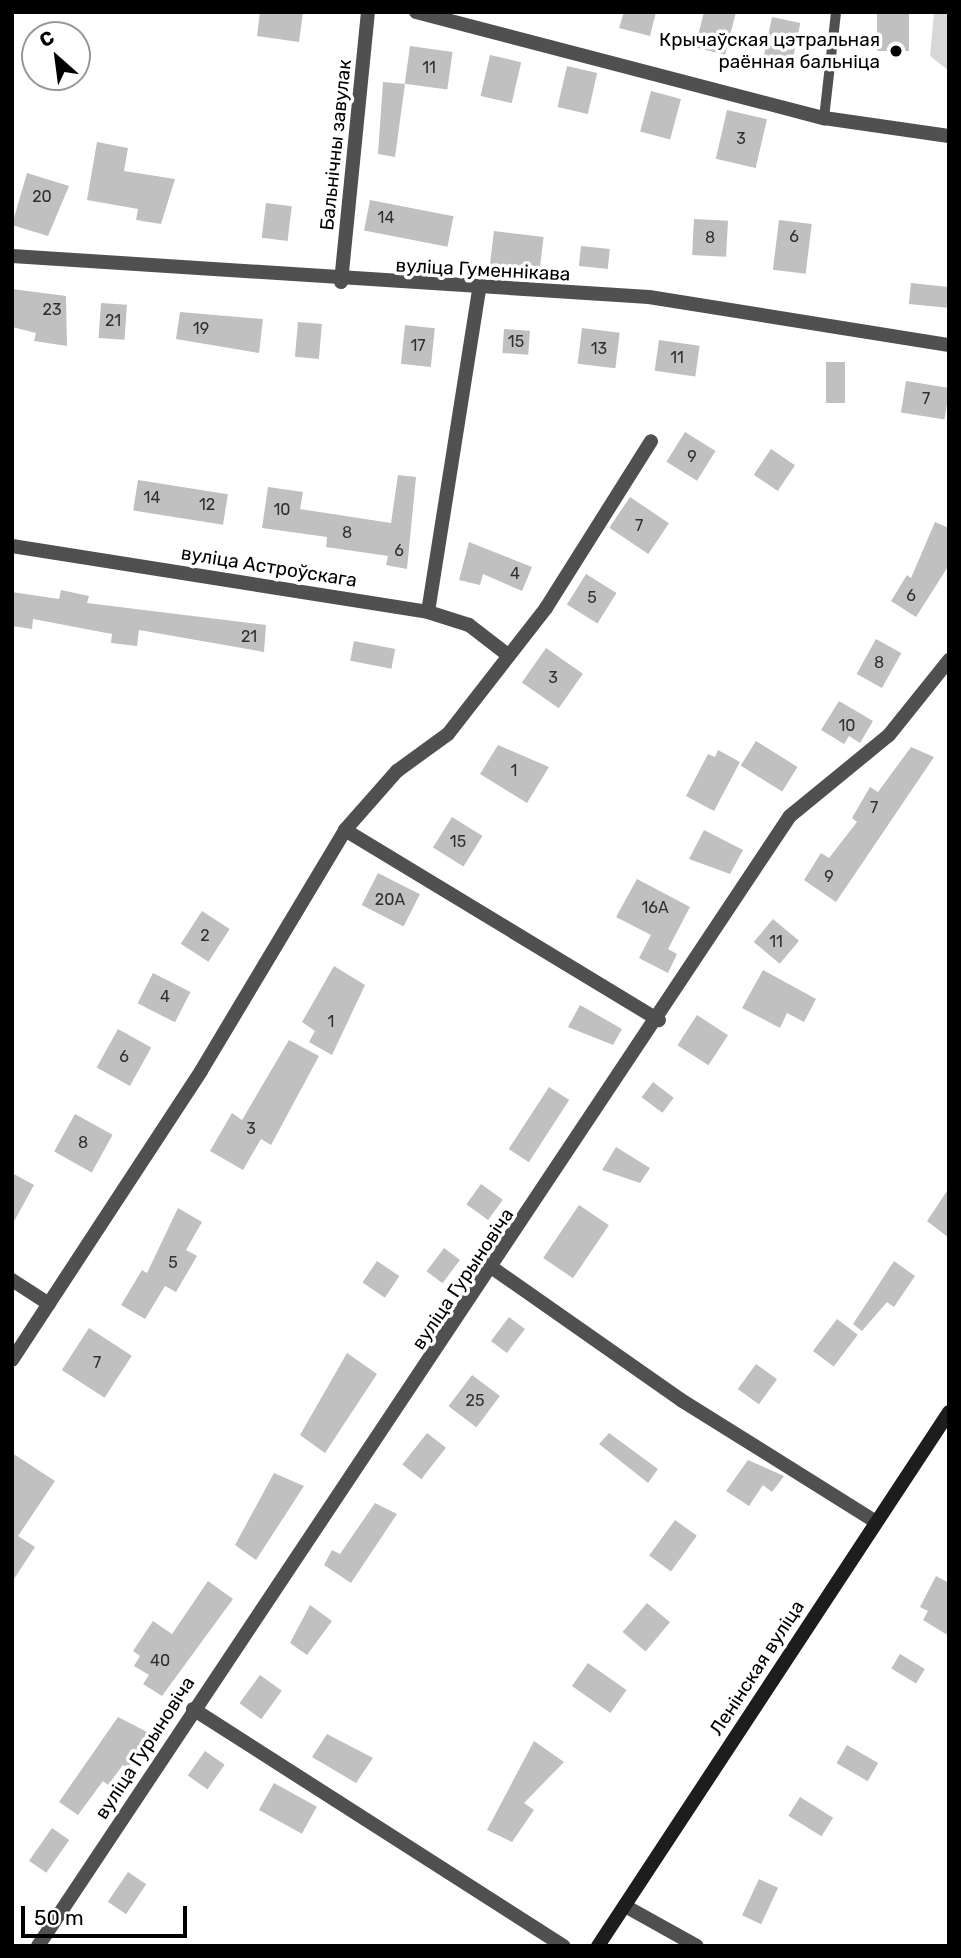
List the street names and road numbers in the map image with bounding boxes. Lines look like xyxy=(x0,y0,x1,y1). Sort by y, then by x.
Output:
street label: Бальнічны завулак xyxy=(316,58,356,232)
street label: вуліца Гуменнікава xyxy=(395,254,571,286)
street label: вуліца Астроўскага xyxy=(179,542,359,592)
street label: вуліца Гурыновіча xyxy=(407,1204,519,1354)
street label: Ленінская вуліца xyxy=(705,1596,809,1740)
street label: вуліца Гурыновіча xyxy=(90,1672,200,1824)

